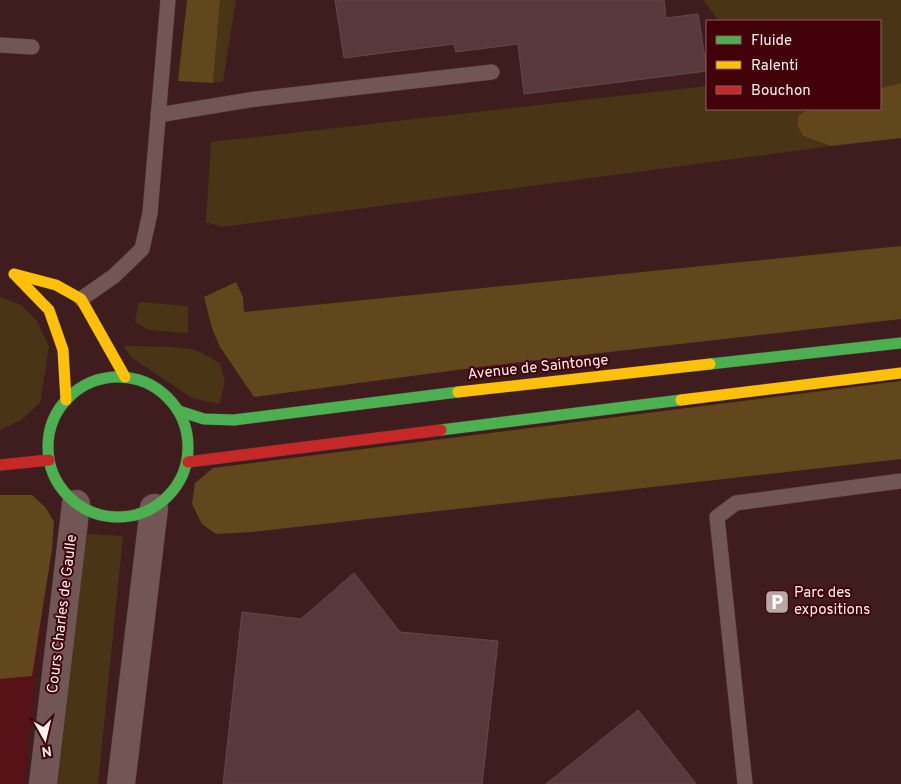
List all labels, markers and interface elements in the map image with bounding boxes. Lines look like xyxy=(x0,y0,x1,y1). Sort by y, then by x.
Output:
legend xyxy=(706,20,881,110)
text: Fluide xyxy=(751,32,792,51)
text: Ralenti xyxy=(751,57,798,76)
text: Bouchon xyxy=(751,82,811,101)
street label: Avenue de Saintonge xyxy=(467,351,609,385)
street label: Cours Charles de Gaulle xyxy=(44,533,82,695)
place label: Parc des expositions xyxy=(794,584,870,620)
parking icon: Parc des expositions xyxy=(764,589,790,615)
north arrow xyxy=(20,714,70,764)
text: N xyxy=(40,741,53,760)

